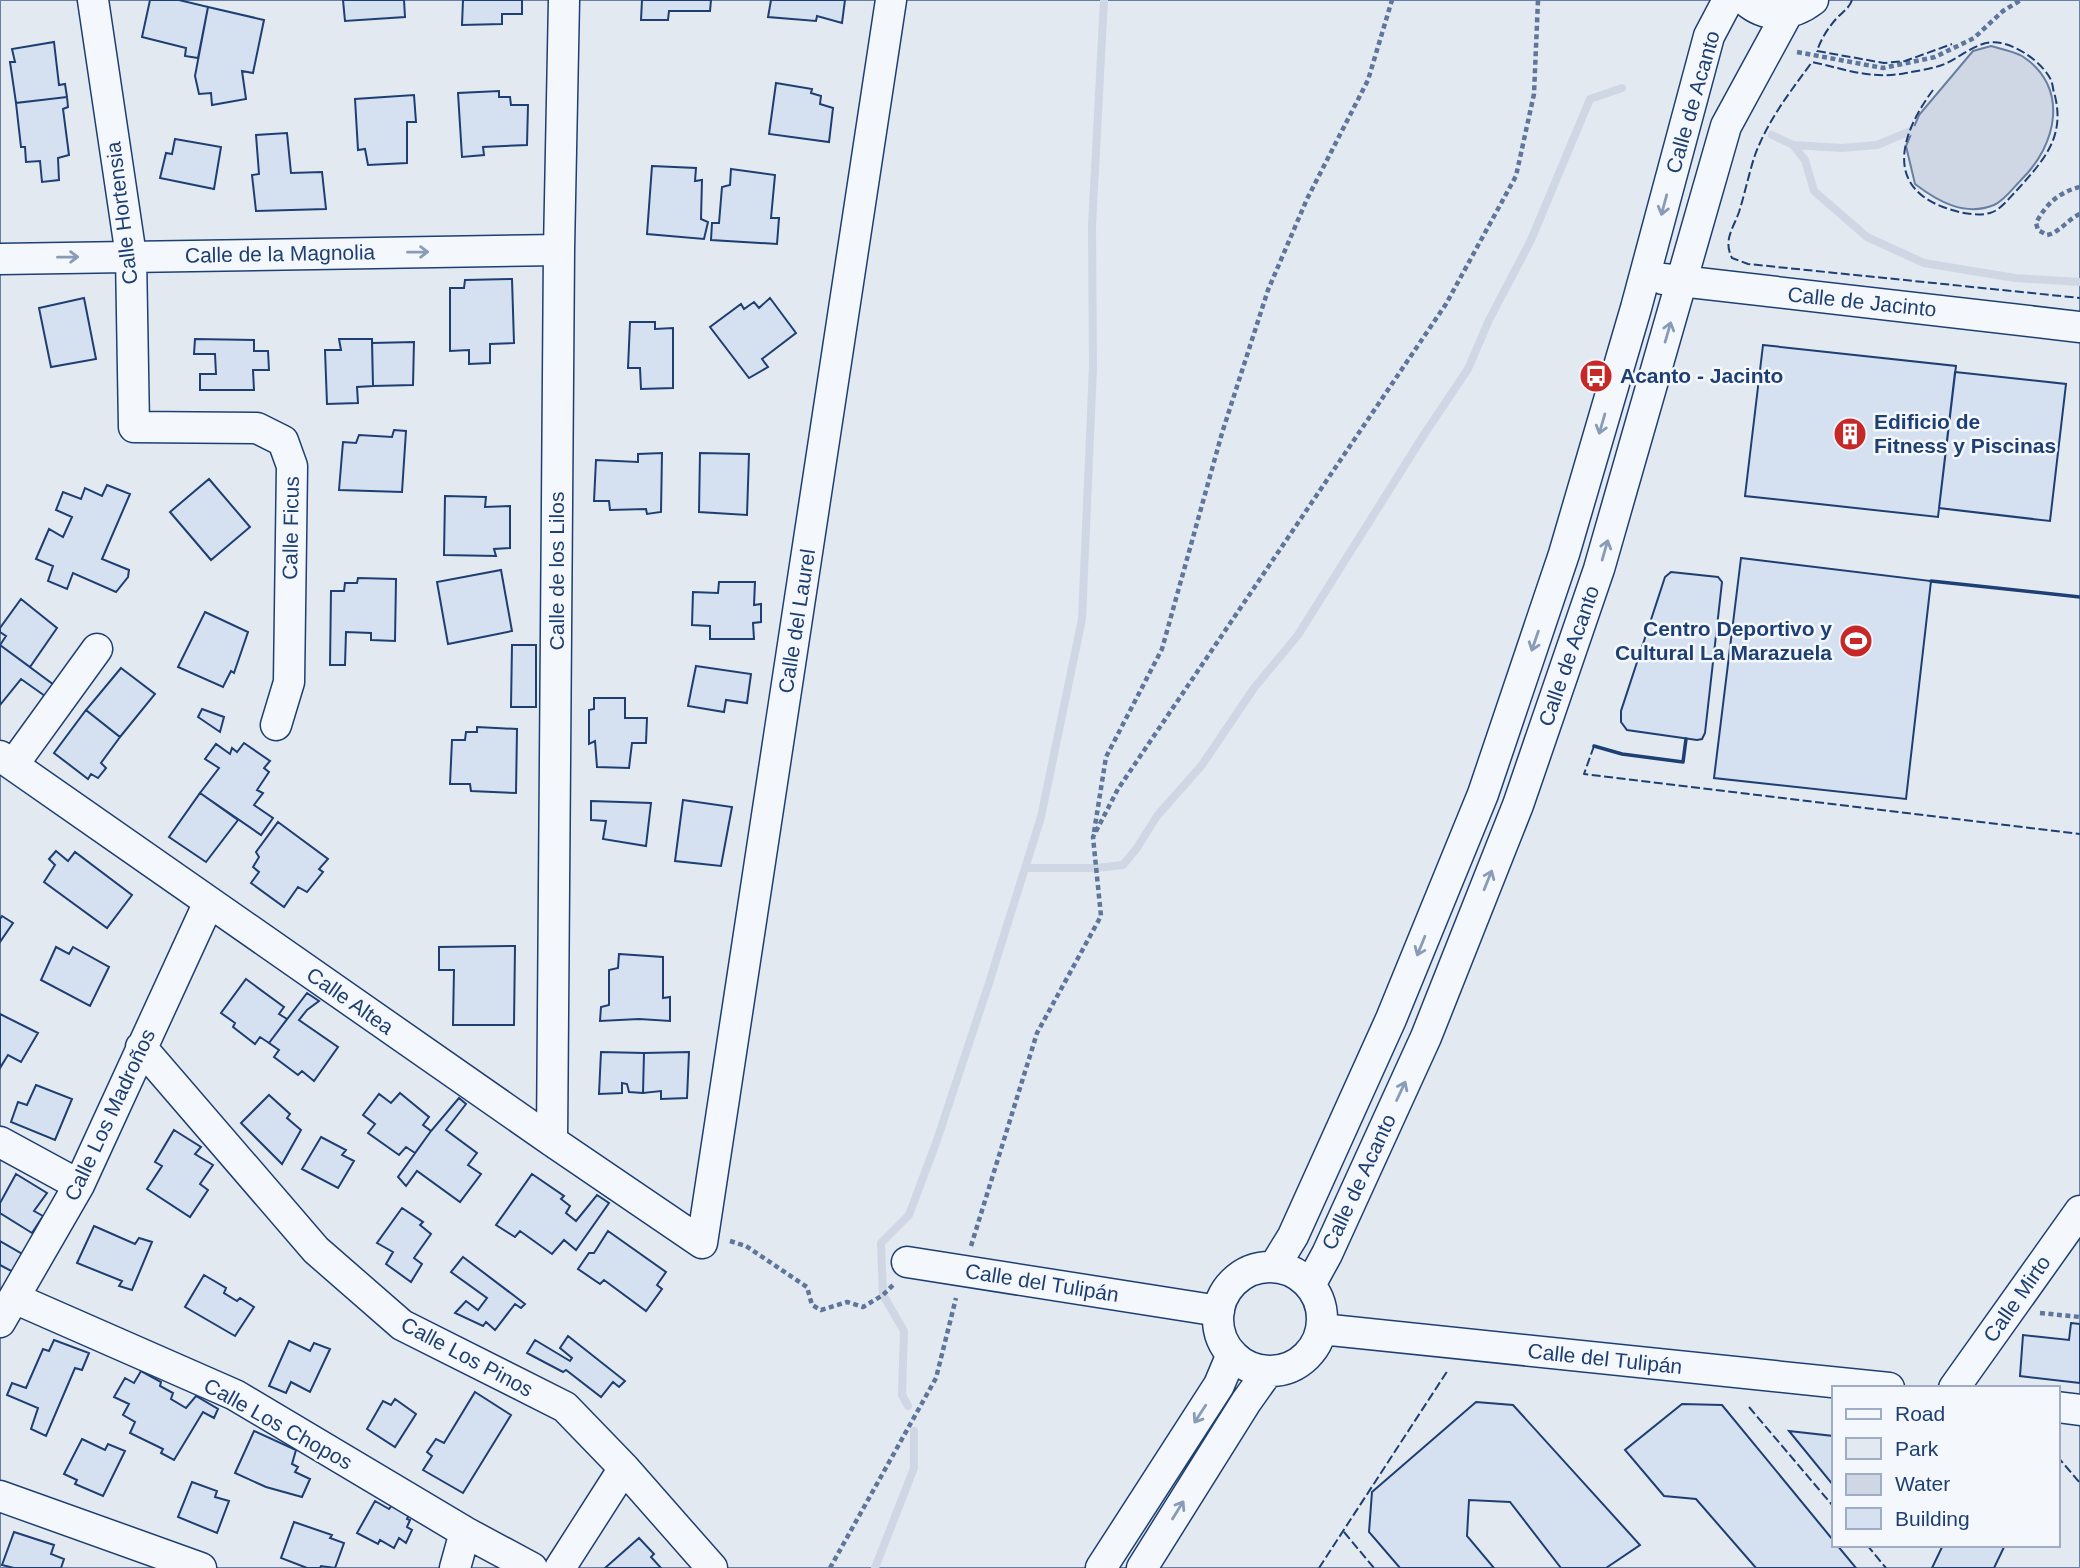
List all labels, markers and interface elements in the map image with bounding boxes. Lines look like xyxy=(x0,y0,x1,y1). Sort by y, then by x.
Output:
street label: Calle de Acanto xyxy=(1661,28,1724,176)
street label: Calle Hortensia xyxy=(101,140,142,286)
one-way arrow xyxy=(1656,193,1669,215)
street label: Calle de la Magnolia xyxy=(185,240,376,267)
one-way arrow xyxy=(406,245,429,259)
one-way arrow xyxy=(56,251,79,264)
street label: Calle de Jacinto xyxy=(1787,282,1938,321)
one-way arrow xyxy=(1663,321,1676,343)
bus stop icon: Acanto - Jacinto xyxy=(1577,357,1615,395)
place label: Acanto - Jacinto xyxy=(1620,364,1783,387)
place label: Edificio de Fitness y Piscinas xyxy=(1874,410,2056,457)
one-way arrow xyxy=(1595,412,1608,434)
building icon: Edificio de Fitness y Piscinas xyxy=(1831,415,1869,453)
street label: Calle Ficus xyxy=(278,476,303,580)
street label: Calle de los Lilos xyxy=(545,492,568,650)
one-way arrow xyxy=(1599,540,1612,562)
street label: Calle del Laurel xyxy=(774,547,819,695)
street label: Calle de Acanto xyxy=(1534,583,1603,729)
place label: Centro Deportivo y Cultural La Marazuela xyxy=(1615,617,1832,664)
sports icon: Centro Deportivo y Cultural La Marazuela xyxy=(1837,622,1875,660)
one-way arrow xyxy=(1528,630,1541,652)
one-way arrow xyxy=(1483,870,1496,892)
one-way arrow xyxy=(1414,934,1427,956)
street label: Calle Altea xyxy=(303,962,398,1039)
street label: Calle Los Madroños xyxy=(60,1025,159,1204)
one-way arrow xyxy=(1395,1080,1408,1102)
street label: Calle de Acanto xyxy=(1317,1110,1400,1253)
street label: Calle Mirto xyxy=(1978,1251,2055,1346)
street label: Calle del Tulipán xyxy=(964,1259,1121,1306)
street label: Calle Los Pinos xyxy=(397,1312,537,1401)
street label: Calle del Tulipán xyxy=(1527,1339,1683,1378)
street label: Calle Los Chopos xyxy=(200,1373,356,1474)
legend xyxy=(1832,1386,2059,1547)
text: Road xyxy=(1895,1402,1945,1425)
one-way arrow xyxy=(1193,1404,1207,1424)
text: Park xyxy=(1895,1437,1939,1460)
text: Water xyxy=(1895,1472,1950,1495)
one-way arrow xyxy=(1171,1501,1185,1521)
text: Building xyxy=(1895,1507,1970,1530)

